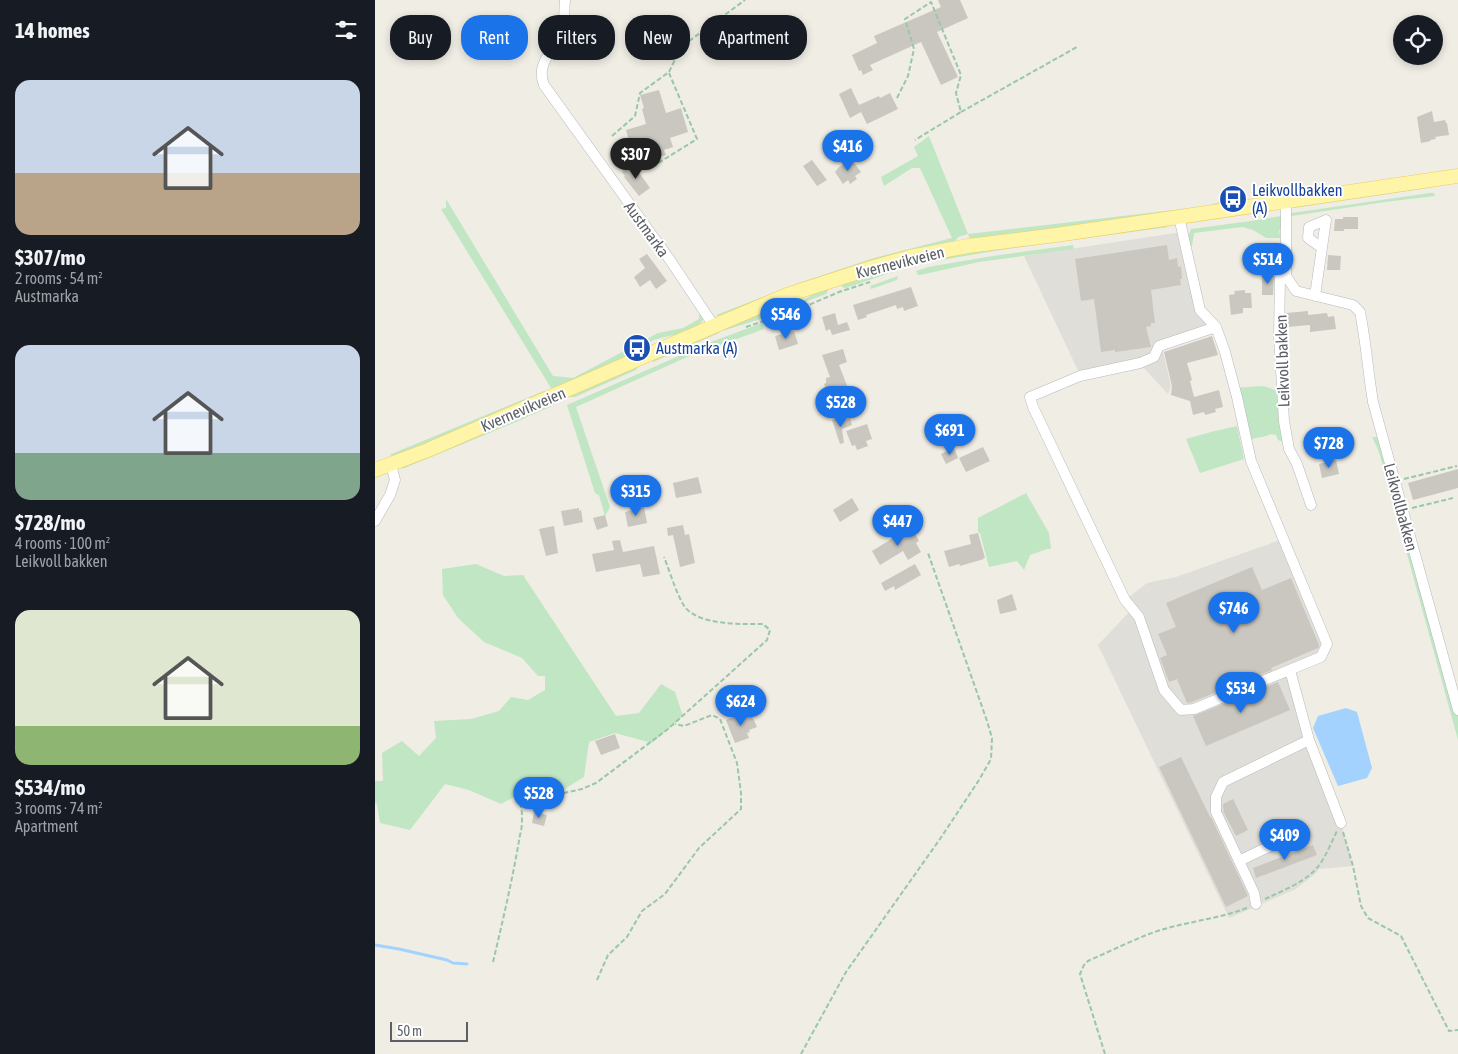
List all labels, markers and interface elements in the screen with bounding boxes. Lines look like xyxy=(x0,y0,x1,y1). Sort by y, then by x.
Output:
chip: Buy xyxy=(390,15,451,60)
chip: Rent xyxy=(461,15,528,60)
chip: Filters xyxy=(538,15,615,60)
chip: New xyxy=(625,15,690,60)
chip: Apartment xyxy=(700,15,807,60)
map controls xyxy=(1393,15,1443,65)
button: locate xyxy=(1393,15,1443,65)
icon: filters xyxy=(332,16,360,44)
text: 14 homes xyxy=(15,18,90,42)
icon: home xyxy=(143,113,233,203)
pin: $416 xyxy=(818,130,878,172)
text: $416 xyxy=(833,137,863,155)
pin: $307 xyxy=(606,138,666,180)
text: $307 xyxy=(621,145,651,163)
place label: Leikvollbakken (A) xyxy=(1252,181,1342,218)
bus stop icon: Leikvollbakken (A) xyxy=(1218,184,1248,214)
street label: Austmarka xyxy=(621,198,673,260)
street label: Kvernevikveien xyxy=(854,242,946,282)
pin: $514 xyxy=(1238,242,1298,285)
text: $307/mo xyxy=(15,245,86,269)
text: $514 xyxy=(1253,250,1283,268)
text: 2 rooms · 54 m² xyxy=(15,269,103,287)
text: Austmarka xyxy=(15,287,79,305)
pin: $546 xyxy=(756,298,816,340)
text: $546 xyxy=(771,305,801,323)
street label: Leikvoll bakken xyxy=(1271,314,1293,408)
bus stop icon: Austmarka (A) xyxy=(622,333,652,363)
place label: Austmarka (A) xyxy=(656,339,738,358)
icon: home xyxy=(143,378,233,468)
street label: Kvernevikveien xyxy=(478,383,568,435)
pin: $528 xyxy=(811,386,871,428)
text: $528 xyxy=(826,393,856,411)
pin: $691 xyxy=(920,414,980,456)
text: $691 xyxy=(935,421,965,439)
pin: $728 xyxy=(1299,426,1359,469)
text: $728 xyxy=(1314,434,1344,452)
street label: Leikvollbakken xyxy=(1381,461,1421,553)
pin: $315 xyxy=(606,474,666,517)
text: $315 xyxy=(621,482,651,500)
pin: $447 xyxy=(868,504,928,547)
text: $728/mo xyxy=(15,510,86,534)
text: $447 xyxy=(883,512,913,530)
text: 4 rooms · 100 m² xyxy=(15,534,110,552)
text: Leikvoll bakken xyxy=(15,552,108,570)
pin: $746 xyxy=(1204,592,1264,634)
text: $746 xyxy=(1219,599,1249,617)
icon: home xyxy=(143,643,233,733)
pin: $534 xyxy=(1211,672,1271,714)
text: $534 xyxy=(1226,679,1256,697)
pin: $624 xyxy=(711,684,771,727)
text: $624 xyxy=(726,692,756,710)
text: $534/mo xyxy=(15,775,86,799)
pin: $528 xyxy=(509,776,569,819)
text: $528 xyxy=(524,784,554,802)
text: 3 rooms · 74 m² xyxy=(15,799,103,817)
text: Apartment xyxy=(15,817,78,835)
pin: $409 xyxy=(1255,818,1315,861)
text: $409 xyxy=(1270,826,1300,844)
scale bar xyxy=(390,1019,467,1042)
text: 50 m xyxy=(397,1023,422,1039)

